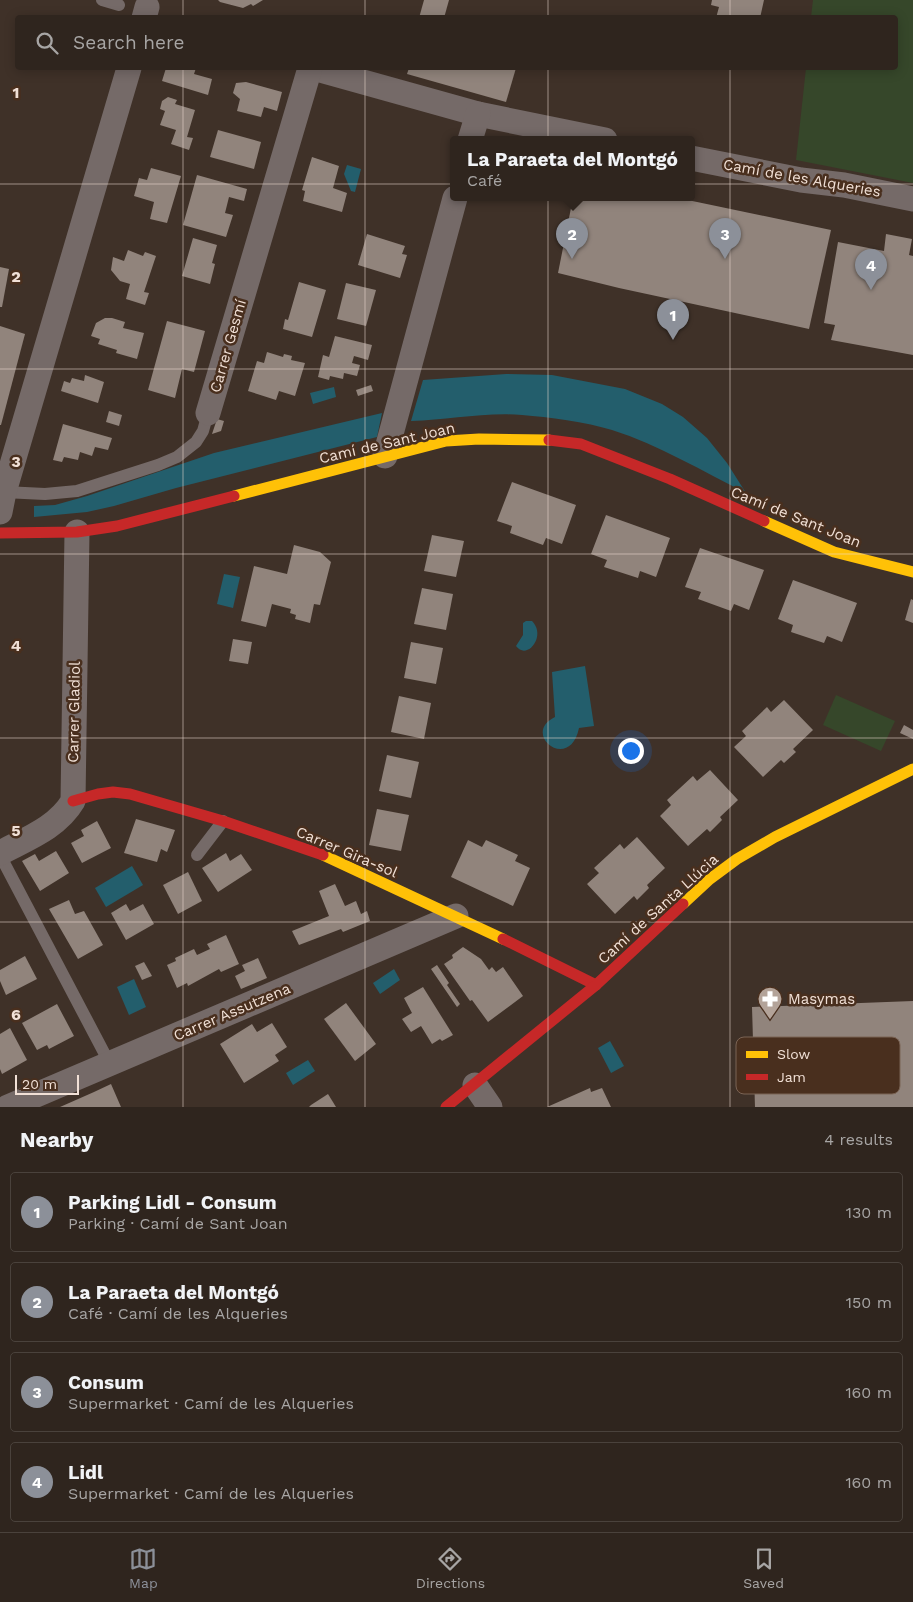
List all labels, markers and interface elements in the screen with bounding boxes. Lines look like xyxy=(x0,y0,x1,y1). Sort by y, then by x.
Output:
search box xyxy=(15,15,898,70)
icon: search xyxy=(33,29,61,57)
text: Search here xyxy=(73,31,184,54)
text: 1 xyxy=(13,83,19,102)
popup xyxy=(450,136,695,201)
text: La Paraeta del Montgó xyxy=(467,148,678,171)
street label: Camí de les Alqueries xyxy=(722,155,882,201)
text: Café xyxy=(467,171,502,190)
pin: 2 xyxy=(556,218,588,259)
pin: 3 xyxy=(709,218,741,259)
pin: 4 xyxy=(855,249,887,290)
text: 2 xyxy=(11,267,21,286)
street label: Carrer Gesmí xyxy=(206,297,250,395)
pin: 1 xyxy=(657,299,689,340)
street label: Camí de Sant Joan xyxy=(317,419,457,467)
text: 3 xyxy=(11,452,21,471)
street label: Camí de Sant Joan xyxy=(728,483,864,551)
text: 4 xyxy=(11,636,21,655)
street label: Carrer Gladiol xyxy=(64,661,84,763)
your location xyxy=(618,738,644,764)
text: 5 xyxy=(11,821,21,840)
street label: Carrer Gira-sol xyxy=(294,823,401,882)
street label: Camí de Santa Llúcia xyxy=(594,850,722,968)
street label: Carrer Assutzena xyxy=(171,979,294,1045)
pharmacy icon: Masymas xyxy=(757,986,783,1020)
place label: Masymas xyxy=(788,990,855,1008)
text: 6 xyxy=(11,1005,21,1024)
legend xyxy=(736,1037,900,1094)
text: Slow xyxy=(777,1046,810,1062)
text: Jam xyxy=(777,1069,806,1085)
scale bar xyxy=(15,1072,79,1095)
text: 20 m xyxy=(22,1076,57,1092)
text: Nearby xyxy=(20,1127,93,1152)
text: 4 results xyxy=(824,1130,893,1149)
text: Parking Lidl - Consum xyxy=(68,1191,277,1214)
text: 1 xyxy=(34,1203,40,1222)
text: 130 m xyxy=(846,1203,892,1222)
text: Parking · Camí de Sant Joan xyxy=(68,1214,288,1233)
text: La Paraeta del Montgó xyxy=(68,1281,279,1304)
text: 2 xyxy=(32,1293,42,1312)
text: 150 m xyxy=(846,1293,892,1312)
text: Café · Camí de les Alqueries xyxy=(68,1304,288,1323)
text: Consum xyxy=(68,1371,144,1394)
text: 3 xyxy=(32,1383,42,1402)
text: 160 m xyxy=(845,1383,892,1402)
text: Supermarket · Camí de les Alqueries xyxy=(68,1394,354,1413)
text: Lidl xyxy=(68,1461,103,1484)
text: 4 xyxy=(32,1473,42,1492)
text: 160 m xyxy=(845,1473,892,1492)
text: Supermarket · Camí de les Alqueries xyxy=(68,1484,354,1503)
tab: Map xyxy=(129,1545,158,1591)
tab: Directions xyxy=(416,1545,485,1591)
tab: Saved xyxy=(743,1545,784,1591)

